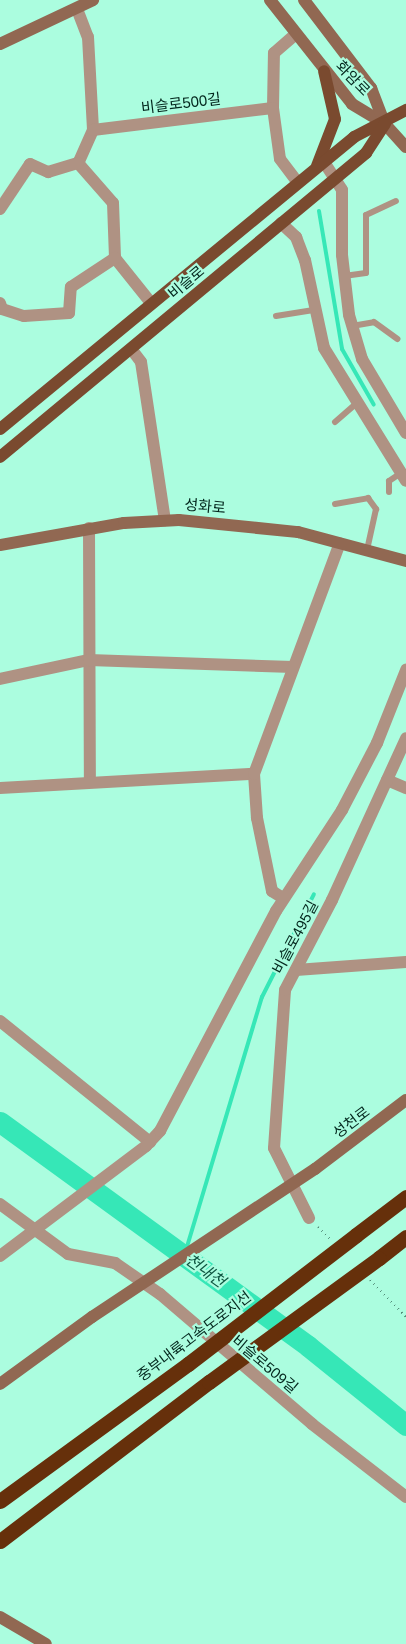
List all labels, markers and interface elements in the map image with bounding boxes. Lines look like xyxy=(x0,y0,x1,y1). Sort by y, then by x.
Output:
street label: 화암로 xyxy=(332,57,374,99)
street label: 비슬로500길 xyxy=(140,89,222,117)
street label: 비슬로 xyxy=(164,262,208,302)
street label: 성화로 xyxy=(184,495,226,517)
street label: 비슬로495길 xyxy=(268,897,322,977)
street label: 성천로 xyxy=(329,1102,373,1142)
water label: 천내천 xyxy=(181,1250,229,1292)
street label: 중부내륙고속도로지선 xyxy=(133,1287,255,1385)
street label: 비슬로509길 xyxy=(228,1331,302,1397)

